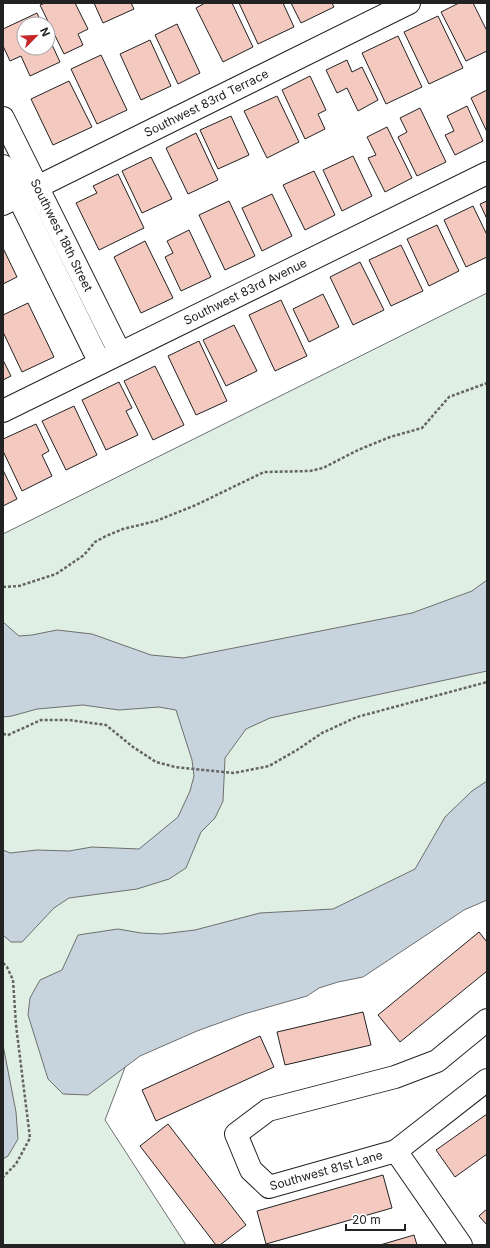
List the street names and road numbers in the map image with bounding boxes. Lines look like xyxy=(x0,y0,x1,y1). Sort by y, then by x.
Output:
street label: Southwest 83rd Terrace xyxy=(142,66,271,140)
street label: Southwest 18th Street xyxy=(27,176,96,294)
street label: Southwest 83rd Avenue xyxy=(181,255,309,328)
street label: Southwest 81st Lane xyxy=(268,1147,384,1193)

